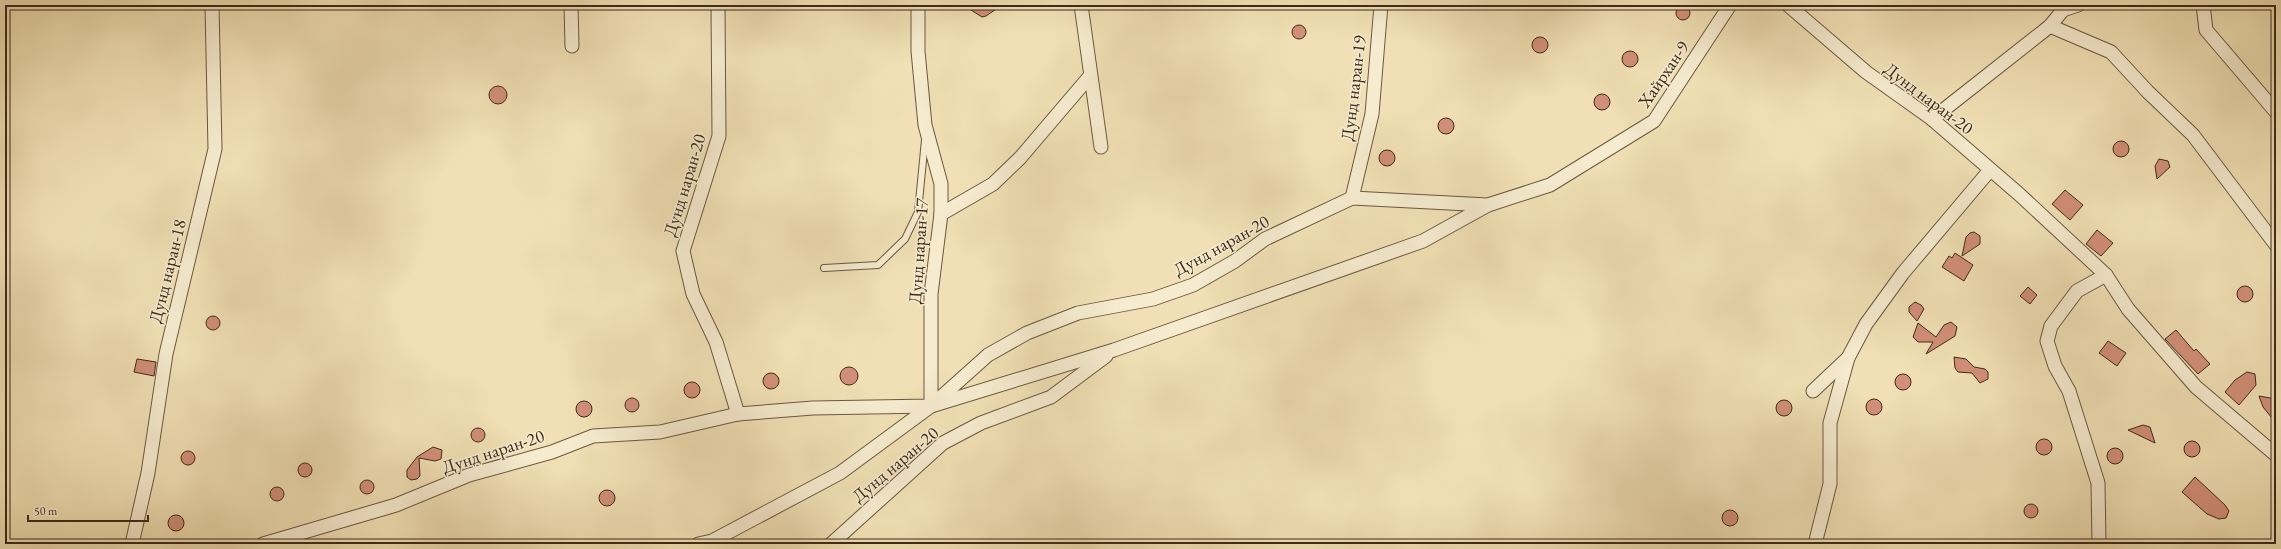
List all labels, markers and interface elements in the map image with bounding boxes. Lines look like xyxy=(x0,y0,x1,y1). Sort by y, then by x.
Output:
street label: Дунд наран-19 xyxy=(1335,34,1371,142)
street label: Хайрхан-9 xyxy=(1632,36,1694,113)
street label: Дунд наран-20 xyxy=(1880,57,1979,139)
street label: Дунд наран-20 xyxy=(657,131,711,239)
street label: Дунд наран-17 xyxy=(903,197,933,305)
street label: Дунд наран-20 xyxy=(1169,209,1273,281)
street label: Дунд наран-18 xyxy=(143,217,191,325)
street label: Дунд наран-20 xyxy=(847,421,943,507)
street label: Дунд наран-20 xyxy=(439,424,547,478)
scale bar xyxy=(28,497,148,523)
text: 50 m xyxy=(34,503,58,519)

